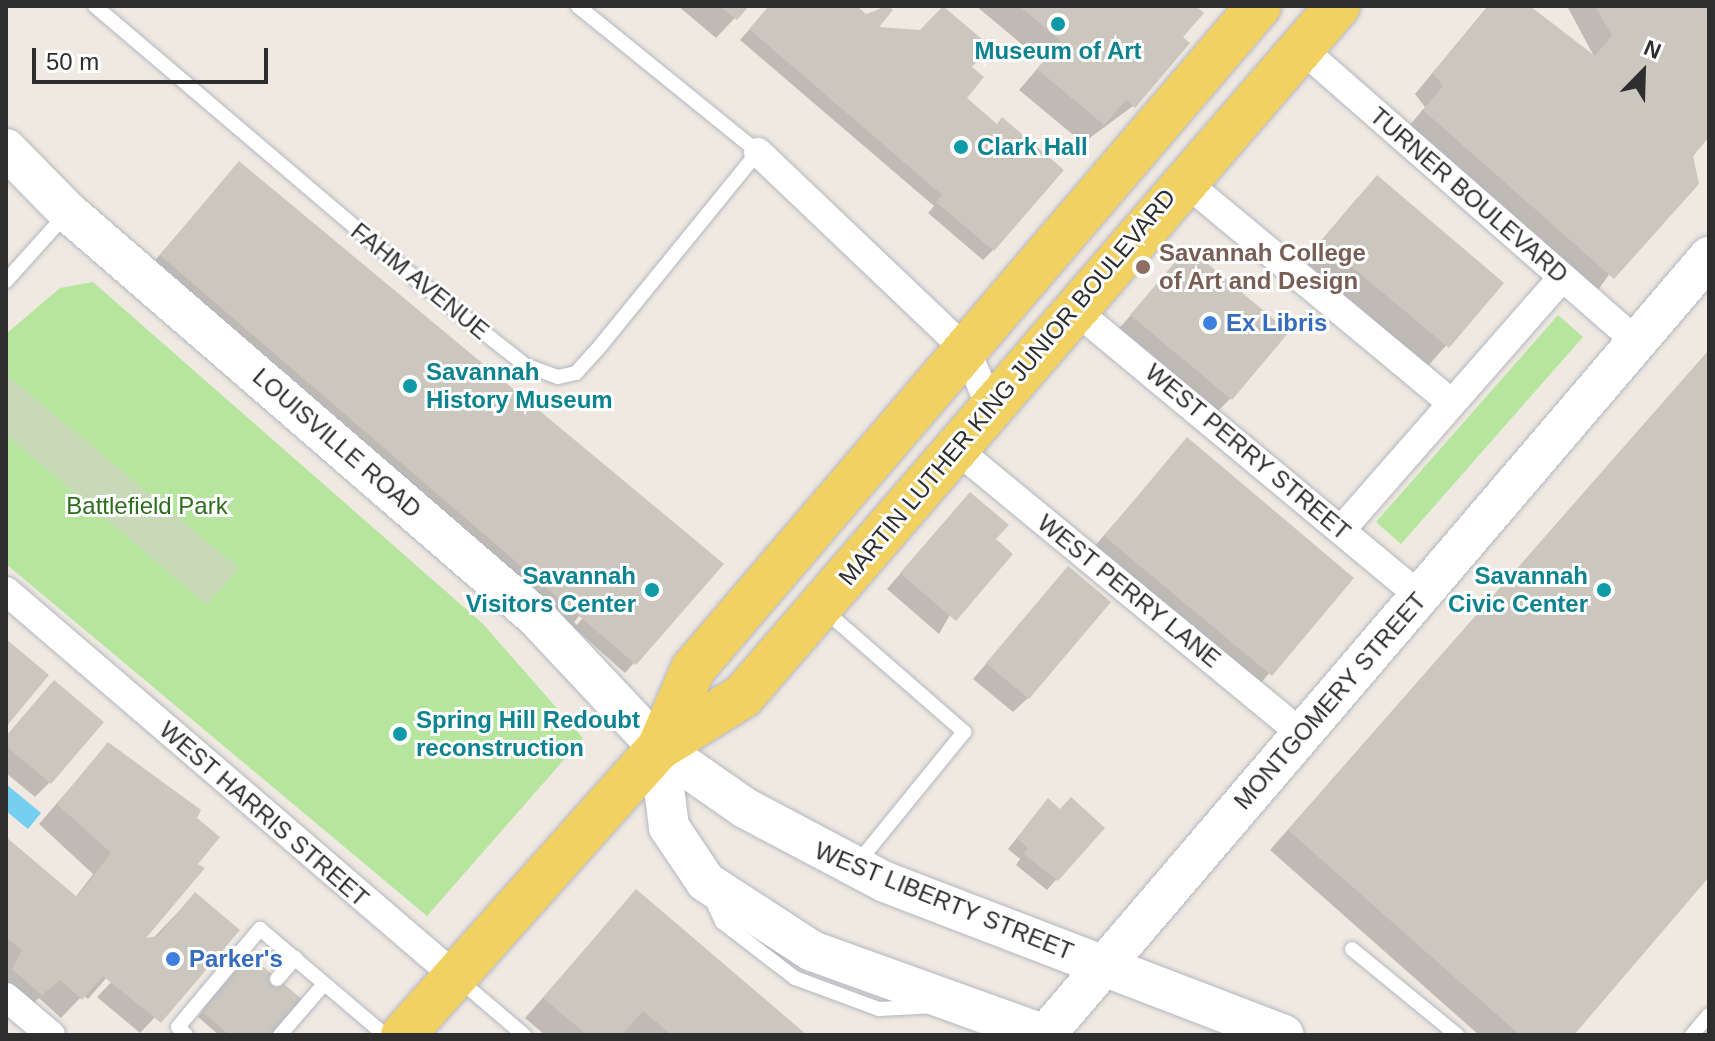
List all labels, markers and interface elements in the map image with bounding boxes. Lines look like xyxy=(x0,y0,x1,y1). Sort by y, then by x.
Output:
marker: Museum of Art xyxy=(1049,15,1067,33)
scale bar xyxy=(36,32,272,82)
north arrow xyxy=(1603,32,1683,112)
text: N xyxy=(1640,35,1665,64)
place label: Museum of Art xyxy=(974,37,1142,65)
text: 50 m xyxy=(46,48,99,75)
street label: TURNER BOULEVARD xyxy=(1364,101,1574,289)
place label: Clark Hall xyxy=(977,133,1088,161)
marker: Clark Hall xyxy=(952,138,970,156)
street label: MARTIN LUTHER KING JUNIOR BOULEVARD xyxy=(833,183,1181,591)
street label: FAHM AVENUE xyxy=(345,216,495,346)
place label: Savannah College of Art and Design xyxy=(1159,239,1366,295)
marker: Savannah College of Art and Design xyxy=(1134,258,1152,276)
place label: Ex Libris xyxy=(1226,309,1327,337)
marker: Ex Libris xyxy=(1201,314,1219,332)
place label: Savannah History Museum xyxy=(426,358,613,414)
street label: WEST PERRY STREET xyxy=(1139,358,1357,546)
street label: LOUISVILLE ROAD xyxy=(247,362,427,524)
marker: Savannah History Museum xyxy=(401,377,419,395)
park label: Battlefield Park xyxy=(66,492,228,520)
street label: WEST PERRY LANE xyxy=(1031,508,1227,674)
place label: Savannah Visitors Center xyxy=(466,562,636,618)
place label: Savannah Civic Center xyxy=(1448,562,1588,618)
marker: Savannah Visitors Center xyxy=(643,581,661,599)
marker: Savannah Civic Center xyxy=(1595,581,1613,599)
street label: MONTGOMERY STREET xyxy=(1228,587,1432,815)
place label: Spring Hill Redoubt reconstruction xyxy=(416,706,640,762)
street label: WEST HARRIS STREET xyxy=(153,715,375,913)
marker: Spring Hill Redoubt reconstruction xyxy=(391,725,409,743)
street label: WEST LIBERTY STREET xyxy=(810,836,1078,966)
place label: Parker's xyxy=(189,945,283,973)
marker: Parker's xyxy=(164,950,182,968)

